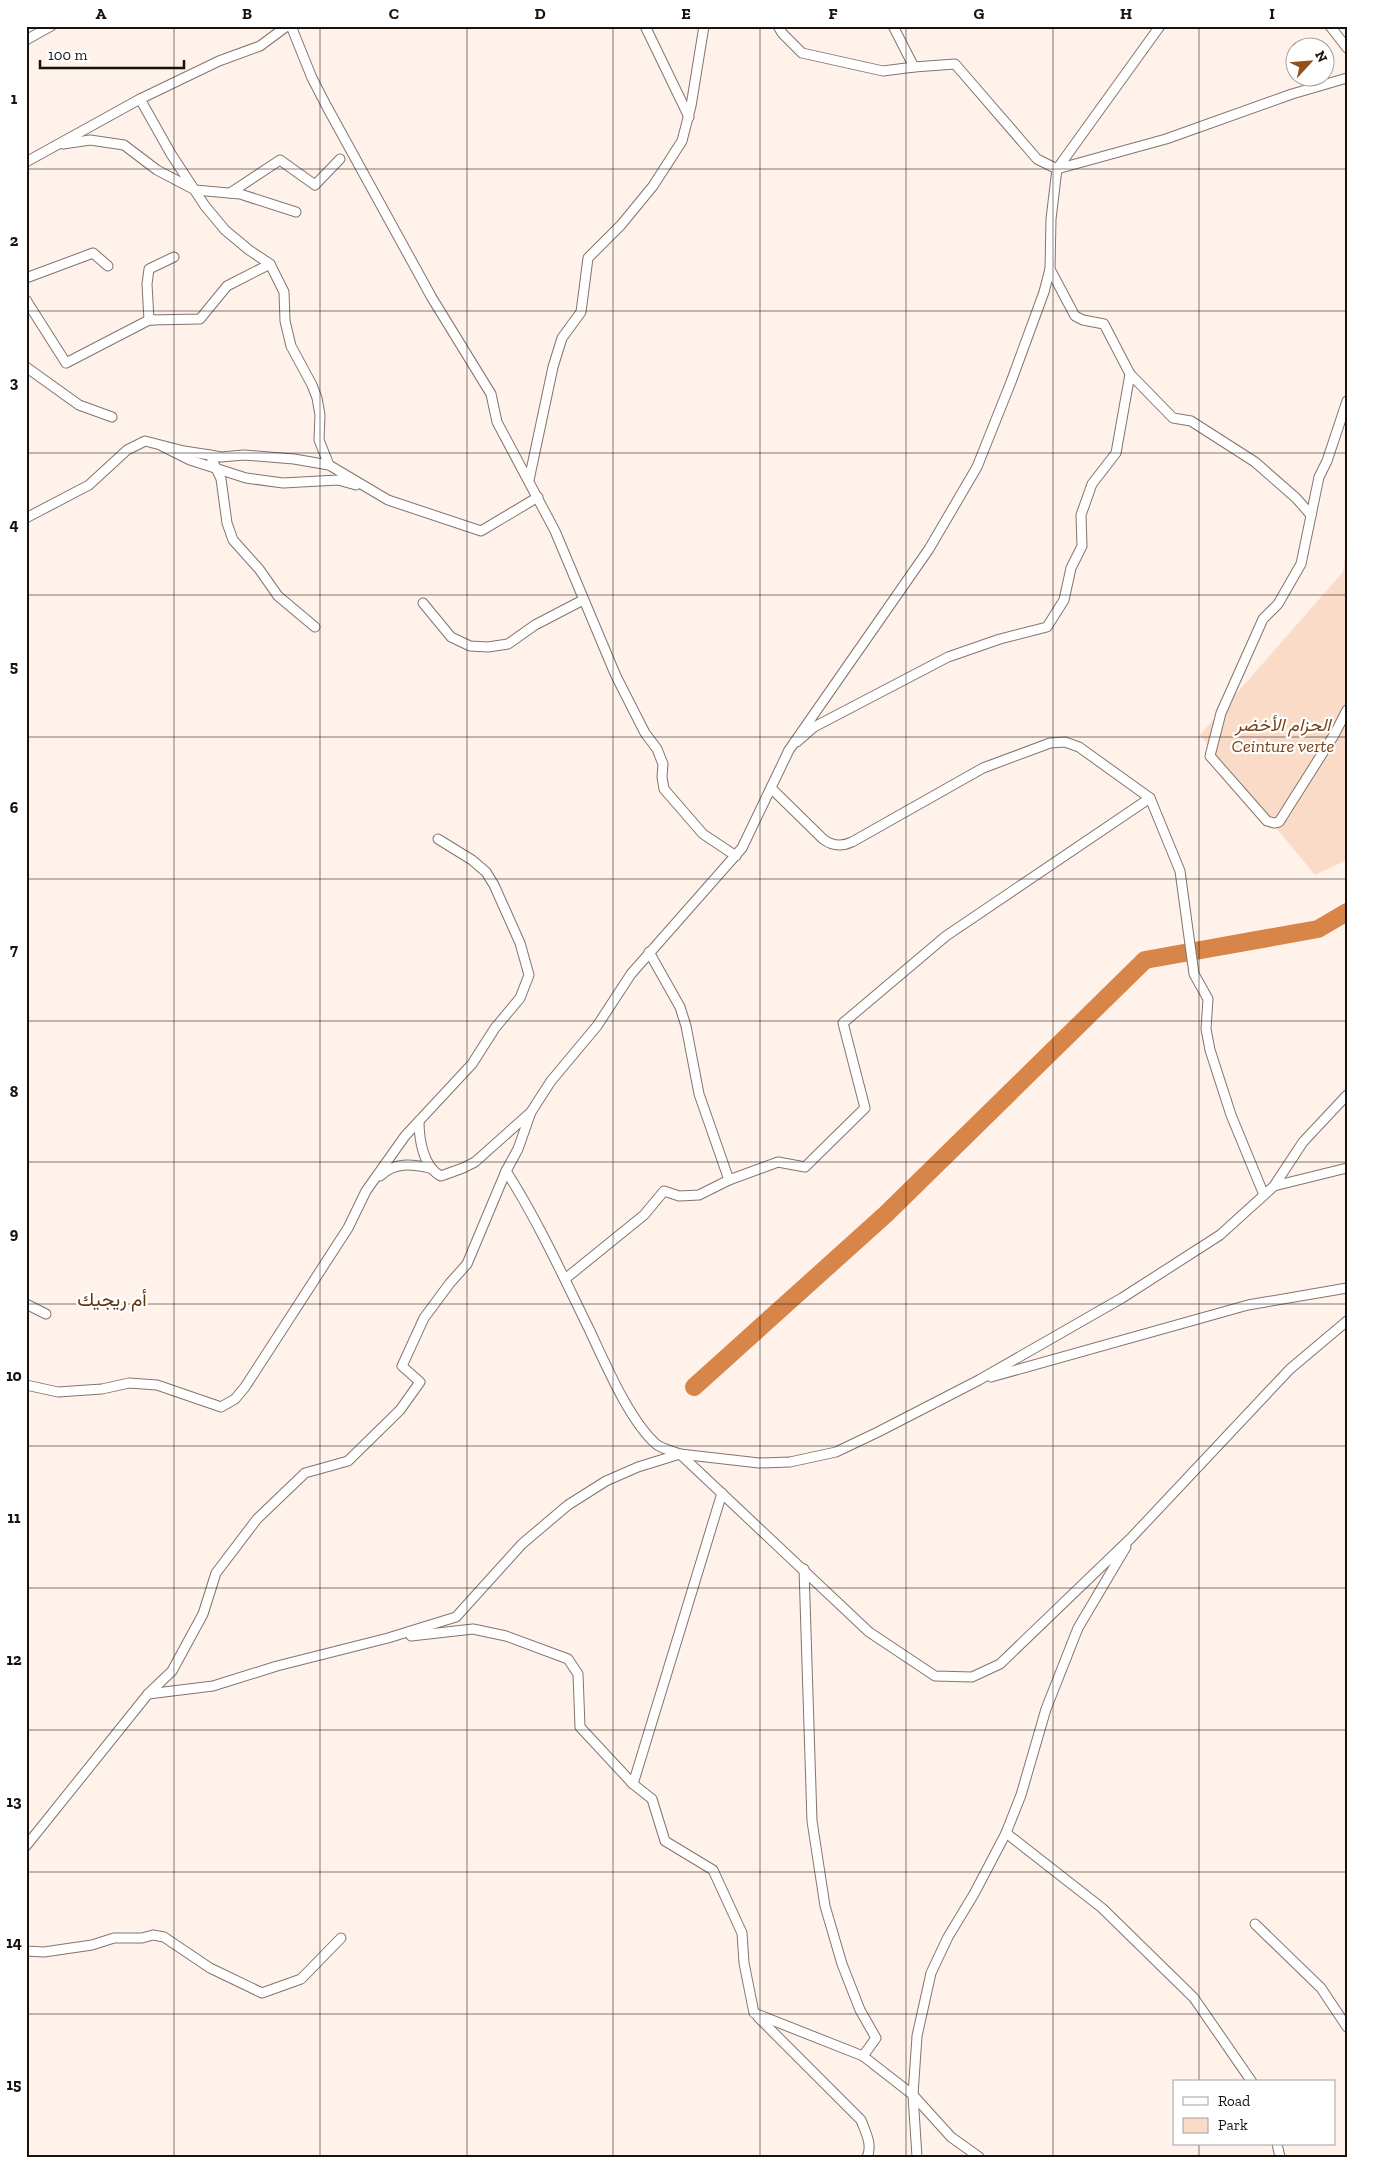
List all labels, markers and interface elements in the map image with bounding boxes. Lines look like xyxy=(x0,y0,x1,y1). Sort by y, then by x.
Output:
text: A xyxy=(96,4,107,23)
text: B xyxy=(242,4,252,23)
text: C xyxy=(389,4,399,23)
text: D xyxy=(534,4,546,23)
text: E xyxy=(681,4,691,23)
text: F xyxy=(828,4,838,23)
text: G xyxy=(974,4,985,23)
text: H xyxy=(1120,4,1132,23)
text: I xyxy=(1269,4,1275,23)
scale bar xyxy=(40,38,184,70)
north arrow xyxy=(1286,38,1336,88)
text: 100 m xyxy=(48,46,87,64)
text: N xyxy=(1311,48,1331,65)
text: 1 xyxy=(11,89,18,108)
text: 2 xyxy=(10,231,19,250)
text: 3 xyxy=(10,373,19,392)
text: 4 xyxy=(9,515,19,534)
text: 5 xyxy=(10,657,18,676)
park label: الحزام الأخضر Ceinture verte xyxy=(1232,714,1335,757)
text: 6 xyxy=(10,798,19,817)
text: 7 xyxy=(10,940,18,959)
text: 8 xyxy=(10,1082,19,1101)
text: 9 xyxy=(10,1224,19,1243)
district label: أم ريجيك xyxy=(77,1288,147,1312)
text: 10 xyxy=(6,1366,22,1385)
text: 11 xyxy=(8,1508,21,1527)
text: 12 xyxy=(6,1650,22,1669)
text: 13 xyxy=(7,1792,22,1811)
text: 14 xyxy=(6,1933,22,1952)
text: 15 xyxy=(7,2075,21,2094)
legend xyxy=(1173,2080,1336,2146)
text: Road xyxy=(1218,2092,1251,2110)
text: Park xyxy=(1218,2116,1248,2134)

